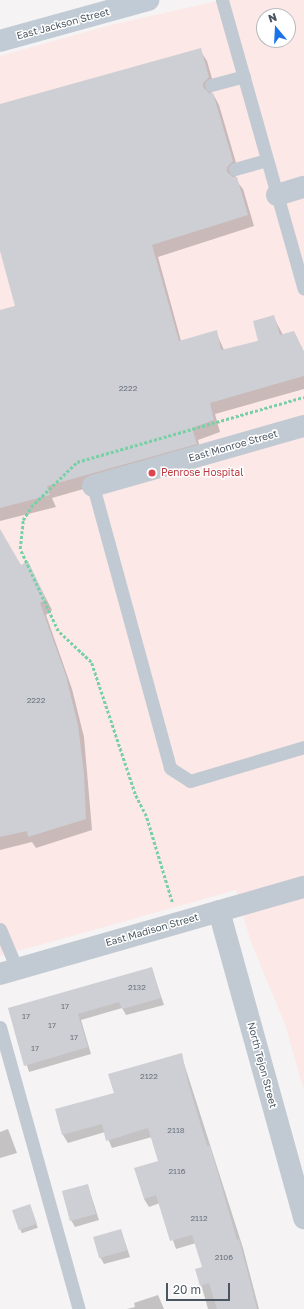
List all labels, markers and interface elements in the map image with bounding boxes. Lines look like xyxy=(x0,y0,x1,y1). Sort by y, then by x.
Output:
street label: East Jackson Street xyxy=(15,6,111,42)
north arrow xyxy=(256,8,296,48)
text: N xyxy=(266,10,278,25)
house number: 2222 xyxy=(119,384,137,394)
street label: East Monroe Street xyxy=(187,428,279,464)
marker: Penrose Hospital xyxy=(146,467,158,479)
place label: Penrose Hospital xyxy=(161,467,243,479)
house number: 2222 xyxy=(27,696,45,706)
street label: East Madison Street xyxy=(104,911,200,949)
house number: 2132 xyxy=(128,983,146,993)
house number: 17 xyxy=(61,1002,69,1012)
house number: 17 xyxy=(22,1012,30,1022)
house number: 17 xyxy=(48,1021,56,1031)
street label: North Tejon Street xyxy=(245,1021,279,1109)
house number: 17 xyxy=(70,1033,78,1043)
house number: 17 xyxy=(31,1044,39,1054)
house number: 2122 xyxy=(140,1072,158,1082)
house number: 2118 xyxy=(167,1126,185,1136)
house number: 2116 xyxy=(168,1167,186,1177)
house number: 2112 xyxy=(190,1214,208,1224)
house number: 2106 xyxy=(215,1253,233,1263)
scale bar xyxy=(168,1275,232,1301)
text: 20 m xyxy=(173,1282,201,1297)

